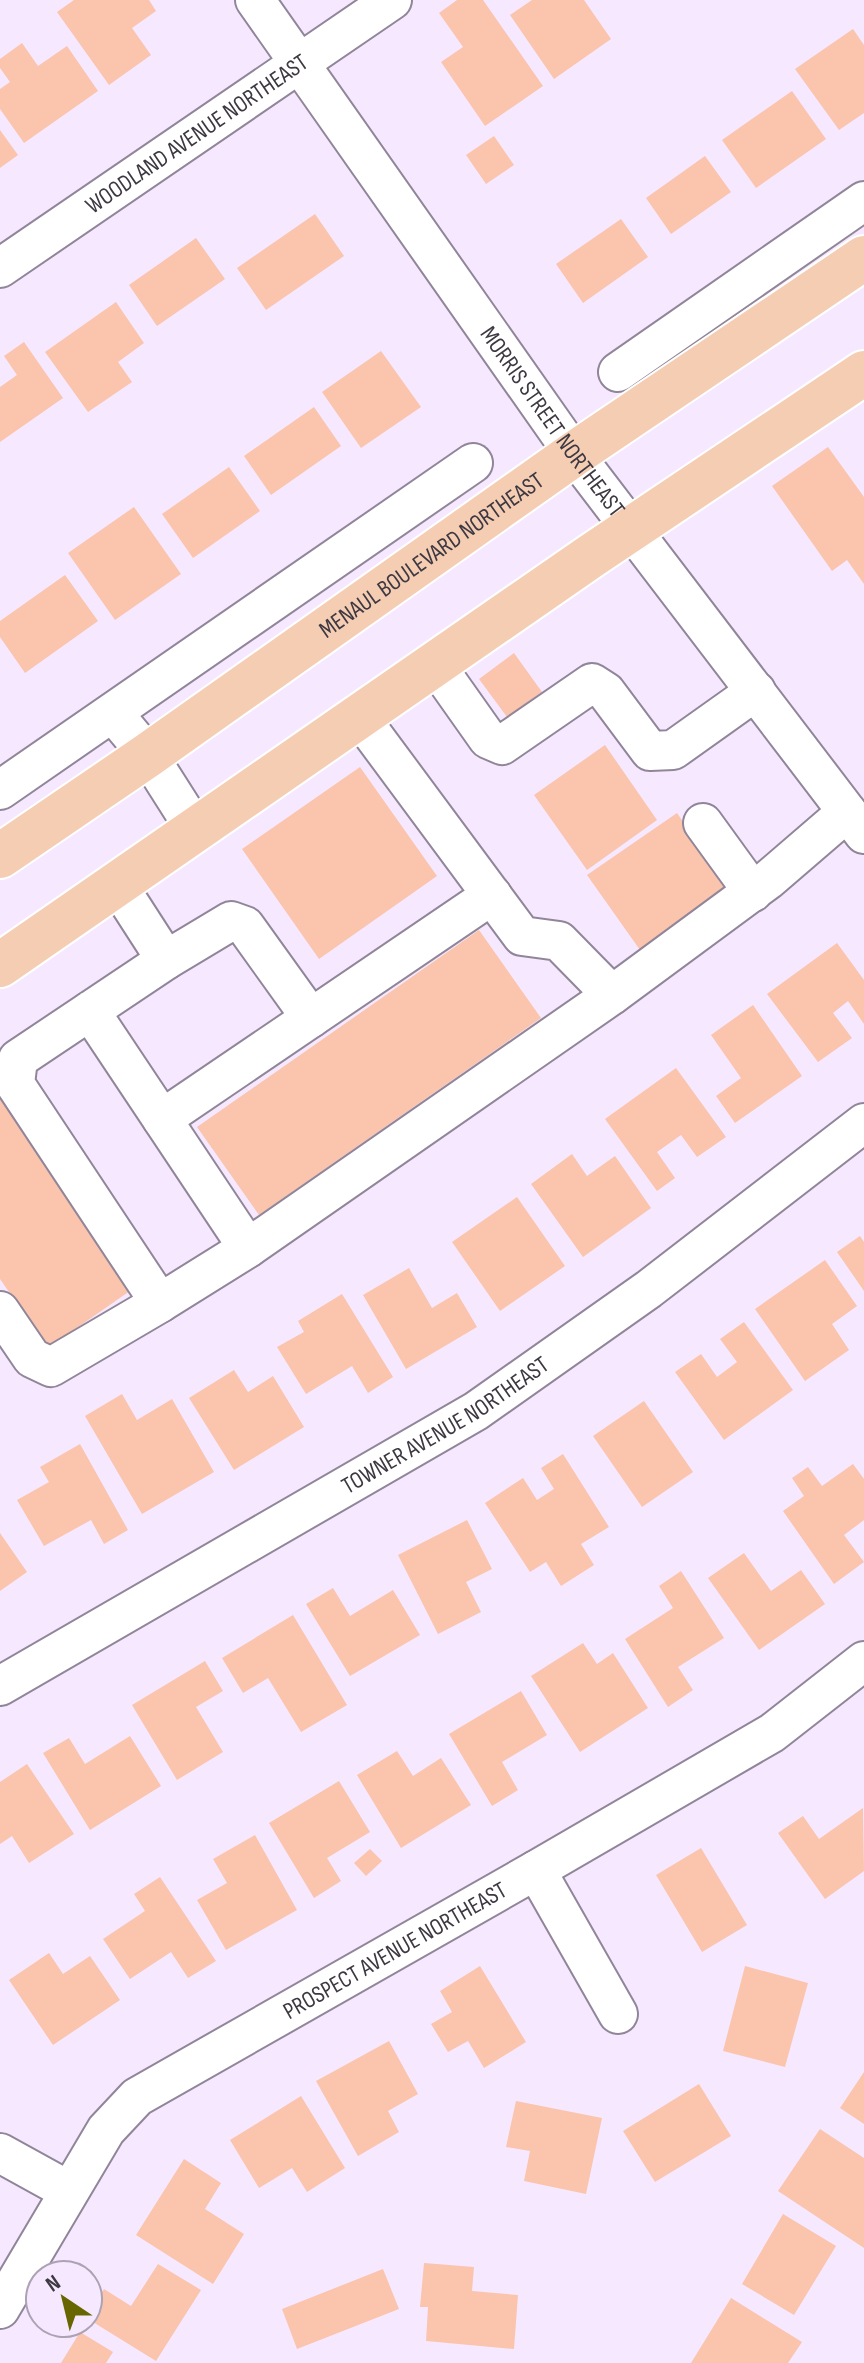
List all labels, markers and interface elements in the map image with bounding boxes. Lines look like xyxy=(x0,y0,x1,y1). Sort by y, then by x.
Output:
street label: WOODLAND AVENUE NORTHEAST xyxy=(80,48,314,220)
street label: MORRIS STREET NORTHEAST xyxy=(474,321,631,523)
street label: MENAUL BOULEVARD NORTHEAST xyxy=(314,466,550,644)
street label: TOWNER AVENUE NORTHEAST xyxy=(337,1350,555,1501)
street label: PROSPECT AVENUE NORTHEAST xyxy=(278,1876,512,2026)
north arrow xyxy=(24,2259,104,2339)
text: N xyxy=(41,2269,66,2298)

